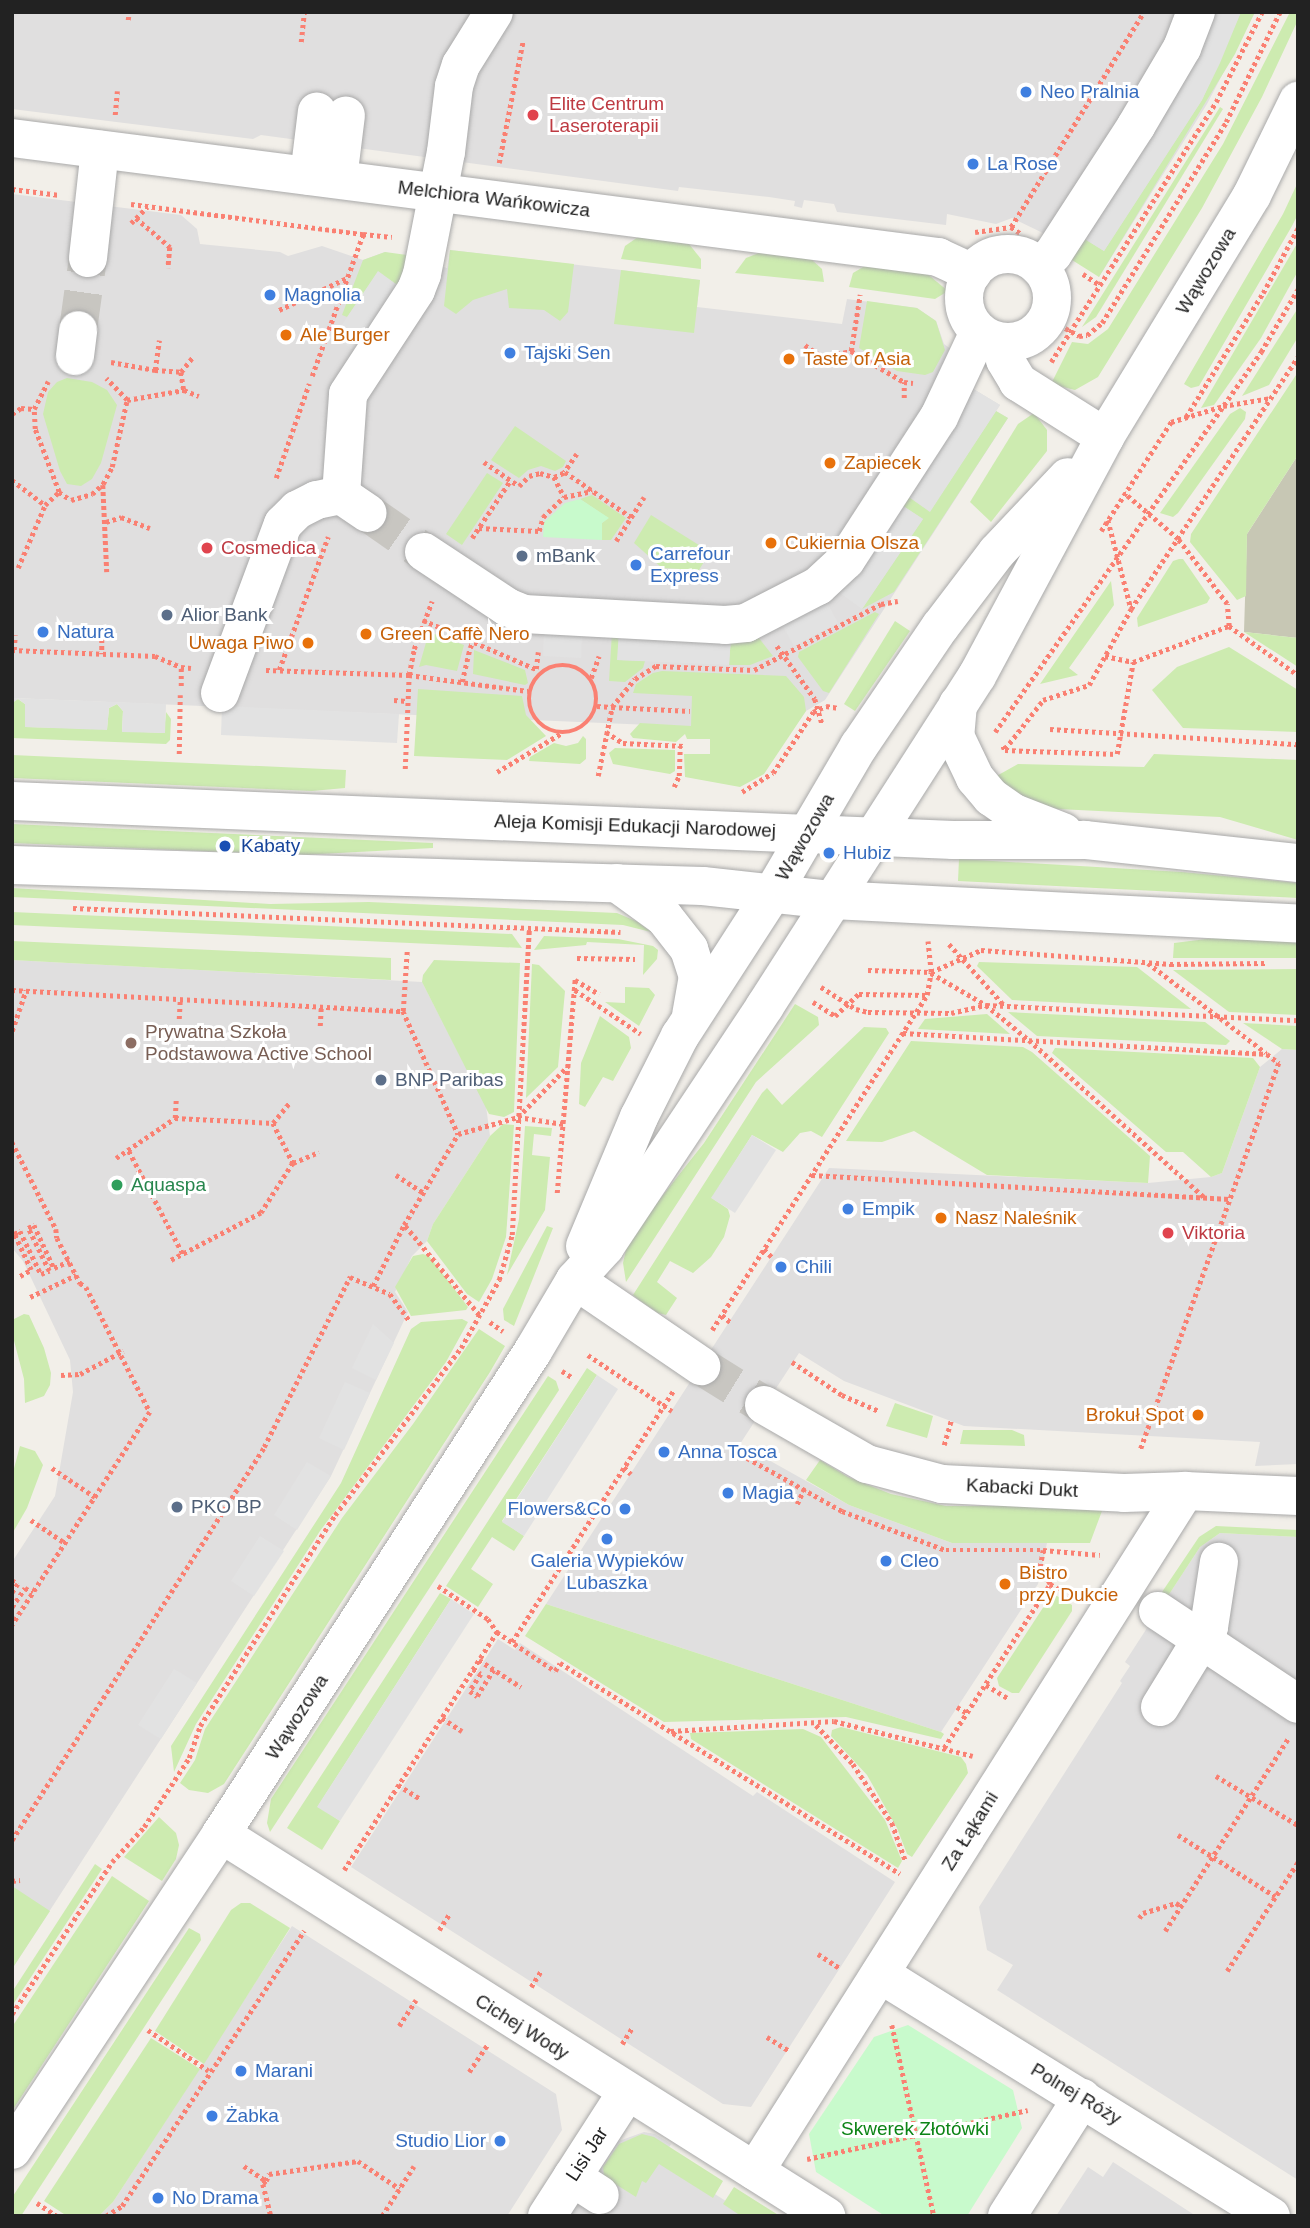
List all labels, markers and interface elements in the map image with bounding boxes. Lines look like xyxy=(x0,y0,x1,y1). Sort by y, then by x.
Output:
place label: Neo Pralnia xyxy=(1040,81,1139,103)
marker: Neo Pralnia xyxy=(1018,84,1034,100)
place label: Elite Centrum Laseroterapii xyxy=(549,93,664,137)
marker: Elite Centrum Laseroterapii xyxy=(523,105,543,125)
place label: La Rose xyxy=(987,153,1058,175)
marker: La Rose xyxy=(965,156,981,172)
street label: Melchiora Wańkowicza xyxy=(397,176,591,222)
street label: Wąwozowa xyxy=(1171,223,1241,319)
place label: Magnolia xyxy=(284,284,361,306)
marker: Magnolia xyxy=(262,287,278,303)
place label: Ale Burger xyxy=(300,324,390,346)
marker: Ale Burger xyxy=(278,327,294,343)
place label: Tajski Sen xyxy=(524,342,611,364)
marker: Tajski Sen xyxy=(502,345,518,361)
place label: Taste of Asia xyxy=(803,348,912,370)
marker: Taste of Asia xyxy=(781,351,797,367)
place label: Zapiecek xyxy=(844,452,921,474)
marker: Zapiecek xyxy=(822,455,838,471)
place label: Cukiernia Olsza xyxy=(785,532,919,554)
marker: Cukiernia Olsza xyxy=(763,535,779,551)
place label: Cosmedica xyxy=(221,537,316,559)
marker: Cosmedica xyxy=(199,540,215,556)
place label: Carrefour Express xyxy=(650,543,730,587)
place label: mBank xyxy=(536,545,595,567)
marker: mBank xyxy=(514,548,530,564)
marker: Carrefour Express xyxy=(628,557,644,573)
place label: Alior Bank xyxy=(181,604,268,626)
marker: Alior Bank xyxy=(159,607,175,623)
place label: Natura xyxy=(57,621,114,643)
place label: Green Caffè Nero xyxy=(380,623,530,645)
marker: Natura xyxy=(35,624,51,640)
marker: Green Caffè Nero xyxy=(358,626,374,642)
place label: Uwaga Piwo xyxy=(188,632,294,654)
marker: Uwaga Piwo xyxy=(300,635,316,651)
street label: Wąwozowa xyxy=(771,789,839,885)
street label: Aleja Komisji Edukacji Narodowej xyxy=(494,810,776,842)
place label: Kabaty xyxy=(241,835,300,857)
marker: Kabaty xyxy=(215,836,235,856)
place label: Hubiz xyxy=(843,842,892,864)
marker: Hubiz xyxy=(821,845,837,861)
place label: Prywatna Szkoła Podstawowa Active School xyxy=(145,1021,373,1065)
marker: Prywatna Szkoła Podstawowa Active School xyxy=(123,1035,139,1051)
place label: BNP Paribas xyxy=(395,1069,504,1091)
marker: BNP Paribas xyxy=(373,1072,389,1088)
place label: Aquaspa xyxy=(131,1174,206,1196)
marker: Aquaspa xyxy=(109,1177,125,1193)
place label: Empik xyxy=(862,1198,915,1220)
marker: Empik xyxy=(840,1201,856,1217)
place label: Nasz Naleśnik xyxy=(955,1207,1076,1229)
marker: Nasz Naleśnik xyxy=(933,1210,949,1226)
place label: Viktoria xyxy=(1182,1222,1245,1244)
marker: Viktoria xyxy=(1160,1225,1176,1241)
place label: Chili xyxy=(795,1256,832,1278)
marker: Chili xyxy=(773,1259,789,1275)
place label: Brokuł Spot xyxy=(1086,1404,1184,1426)
marker: Brokuł Spot xyxy=(1190,1407,1206,1423)
place label: Anna Tosca xyxy=(678,1441,777,1463)
marker: Anna Tosca xyxy=(656,1444,672,1460)
street label: Kabacki Dukt xyxy=(966,1474,1078,1502)
place label: Magia xyxy=(742,1482,794,1504)
marker: Magia xyxy=(720,1485,736,1501)
place label: PKO BP xyxy=(191,1496,262,1518)
place label: Flowers&Co xyxy=(508,1498,611,1520)
marker: PKO BP xyxy=(169,1499,185,1515)
marker: Flowers&Co xyxy=(617,1501,633,1517)
marker: Galeria Wypieków Lubaszka xyxy=(599,1531,615,1547)
place label: Galeria Wypieków Lubaszka xyxy=(531,1550,683,1594)
place label: Cleo xyxy=(900,1550,939,1572)
marker: Cleo xyxy=(878,1553,894,1569)
place label: Bistro przy Dukcie xyxy=(1019,1562,1118,1606)
marker: Bistro przy Dukcie xyxy=(997,1576,1013,1592)
street label: Wąwozowa xyxy=(261,1670,333,1764)
street label: Za Łąkami xyxy=(937,1787,1003,1875)
street label: Cichej Wody xyxy=(471,1989,573,2065)
street label: Polnej Róży xyxy=(1027,2058,1125,2130)
place label: Marani xyxy=(255,2060,313,2082)
marker: Marani xyxy=(233,2063,249,2079)
place label: Żabka xyxy=(226,2105,279,2127)
marker: Żabka xyxy=(204,2108,220,2124)
park label: Skwerek Złotówki xyxy=(841,2118,989,2140)
street label: Lisi Jar xyxy=(561,2123,613,2185)
place label: Studio Lior xyxy=(395,2130,486,2152)
marker: Studio Lior xyxy=(492,2133,508,2149)
place label: No Drama xyxy=(172,2187,259,2209)
marker: No Drama xyxy=(150,2190,166,2206)

